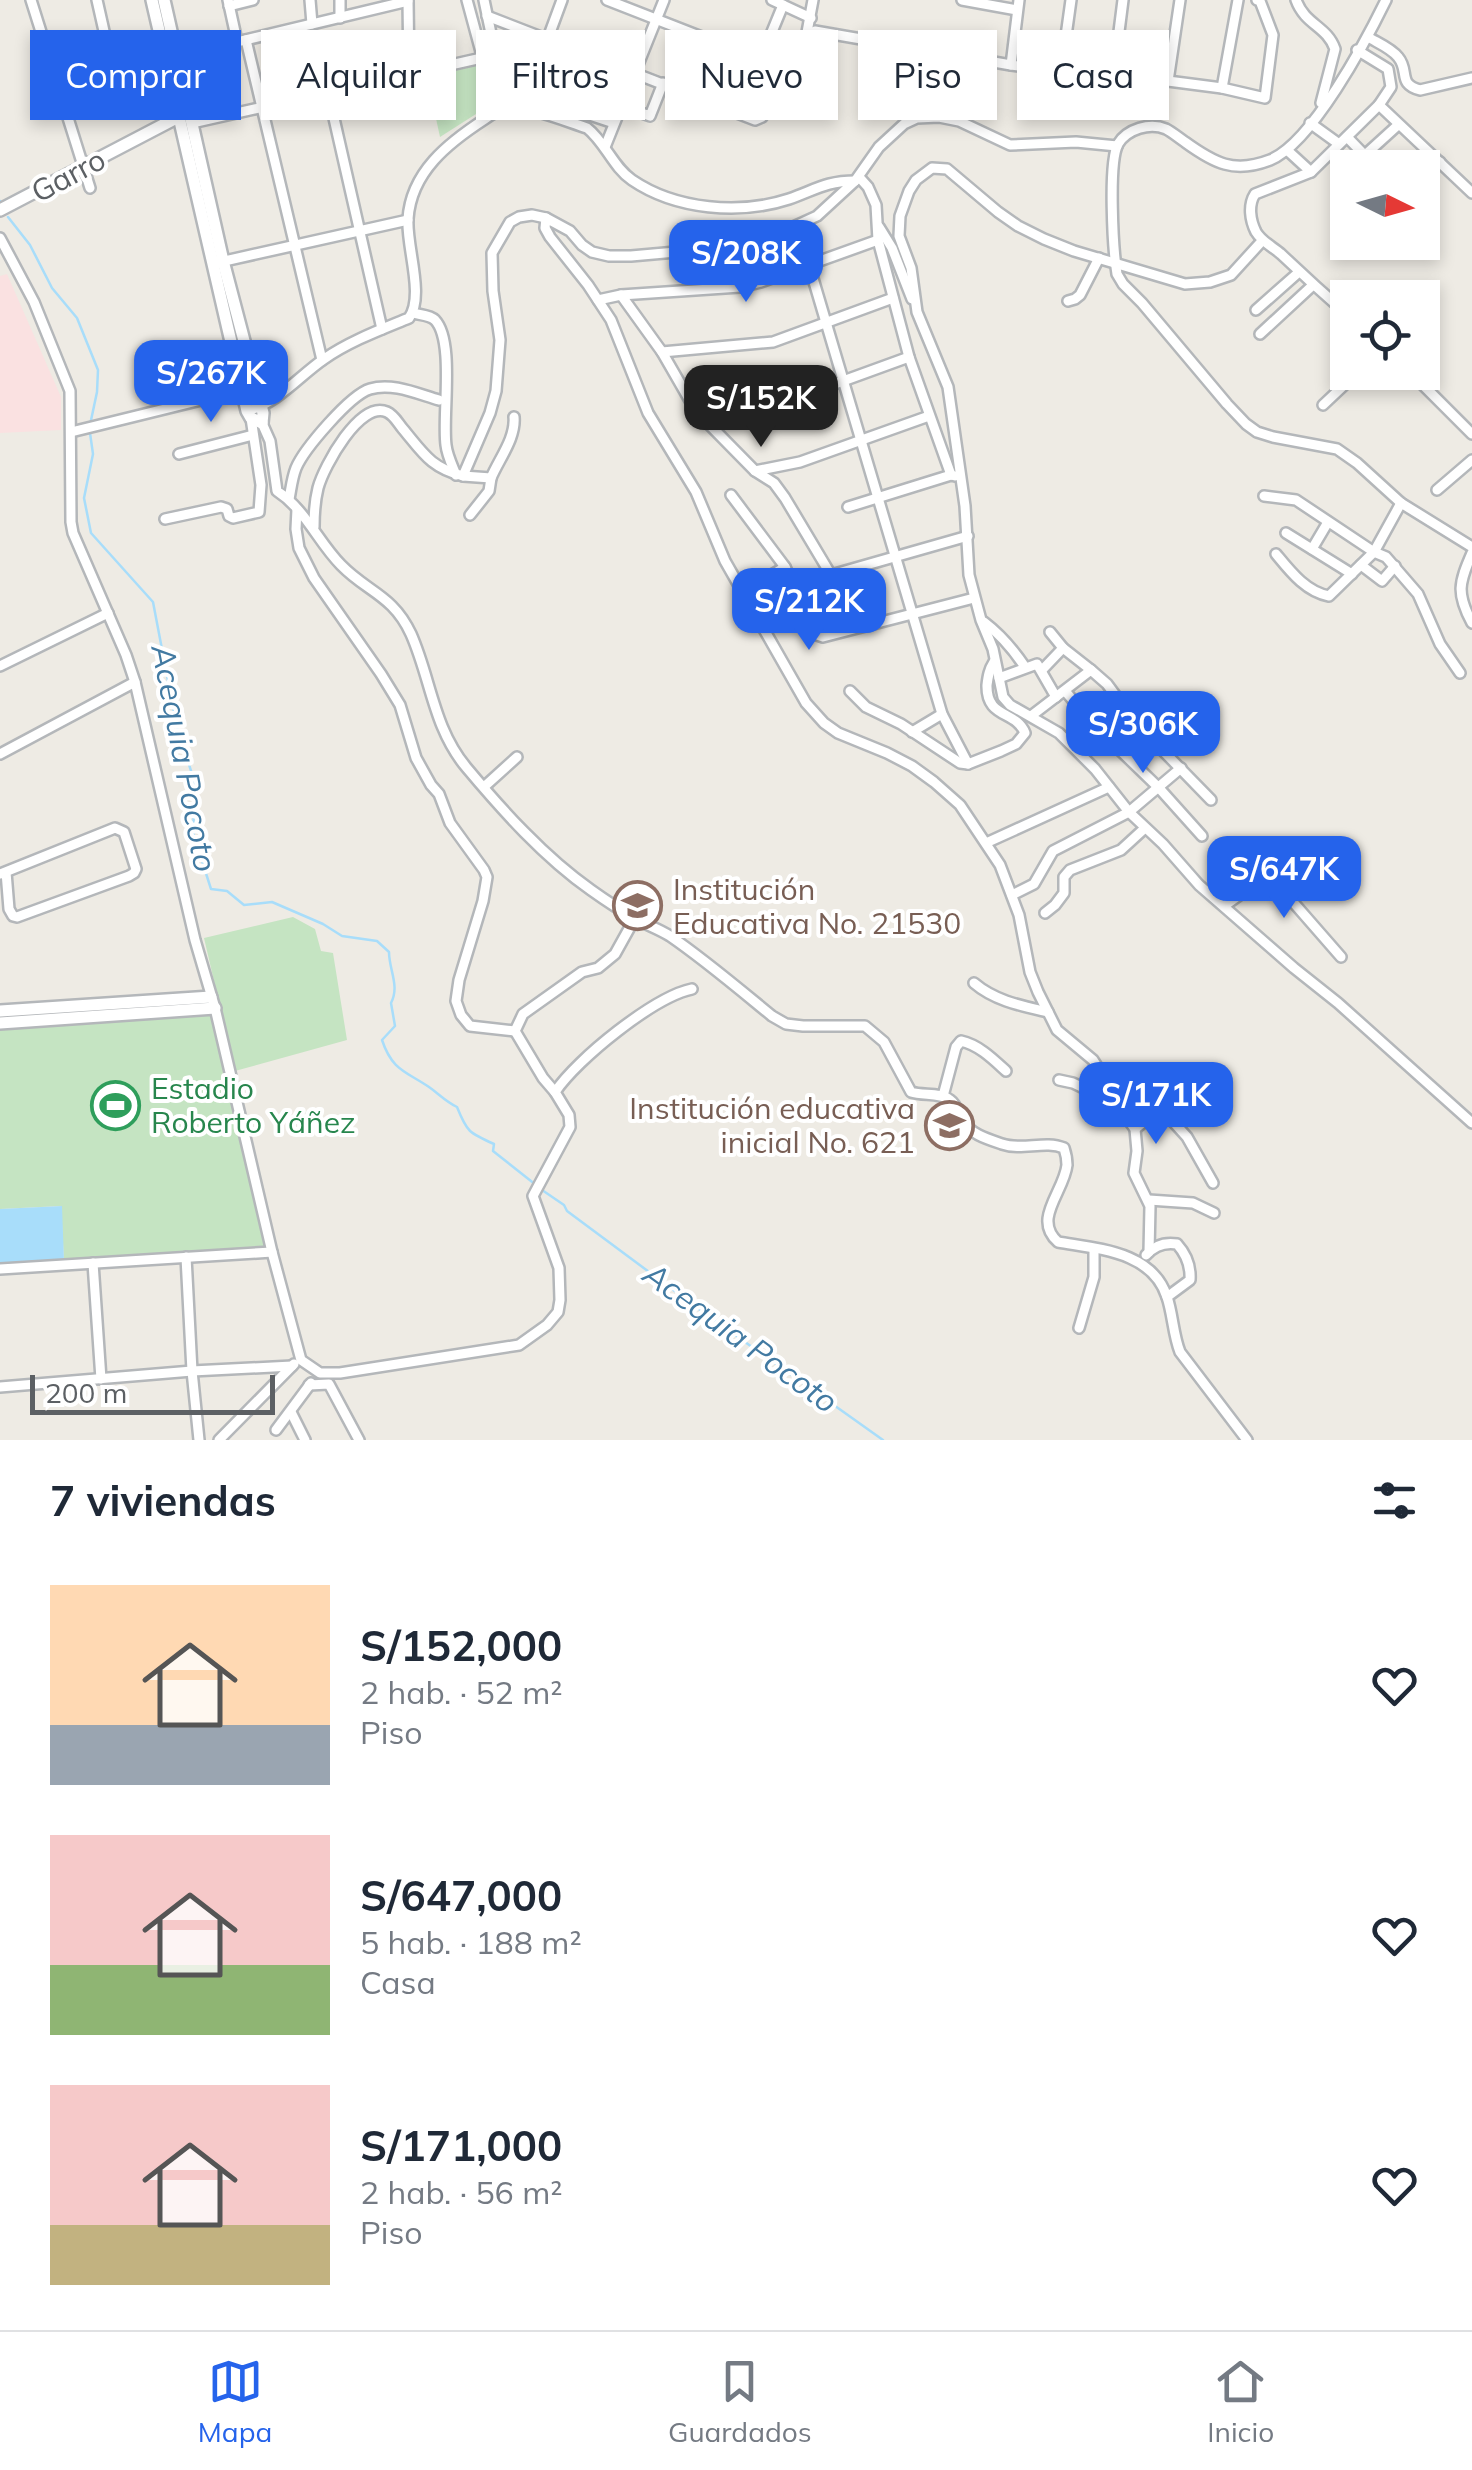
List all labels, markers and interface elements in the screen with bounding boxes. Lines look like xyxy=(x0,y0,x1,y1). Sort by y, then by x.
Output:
chip: Comprar xyxy=(30,30,241,120)
chip: Alquilar xyxy=(261,30,456,120)
chip: Filtros xyxy=(476,30,645,120)
chip: Nuevo xyxy=(665,30,838,120)
chip: Piso xyxy=(858,30,997,120)
chip: Casa xyxy=(1017,30,1169,120)
street label: Garro xyxy=(24,140,112,210)
north arrow xyxy=(1330,150,1440,260)
map controls xyxy=(1330,150,1440,390)
pin: S/208K xyxy=(665,220,827,305)
text: S/208K xyxy=(691,232,801,272)
button: locate xyxy=(1330,280,1440,390)
pin: S/267K xyxy=(130,340,292,425)
text: S/267K xyxy=(156,352,266,392)
pin: S/152K xyxy=(680,365,842,450)
text: S/152K xyxy=(706,377,816,417)
pin: S/212K xyxy=(728,568,890,653)
text: S/212K xyxy=(754,580,864,620)
water label: Acequia Pocoto xyxy=(143,640,227,875)
pin: S/306K xyxy=(1062,691,1224,776)
text: S/306K xyxy=(1088,703,1198,743)
pin: S/647K xyxy=(1203,836,1365,921)
text: S/647K xyxy=(1229,848,1339,888)
place label: Institución Educativa No. 21530 xyxy=(673,870,961,942)
school or university icon: Institución Educativa No. 21530 xyxy=(612,880,664,932)
pin: S/171K xyxy=(1075,1062,1237,1147)
place label: Estadio Roberto Yáñez xyxy=(151,1069,355,1141)
text: S/171K xyxy=(1101,1074,1211,1114)
sports icon: Estadio Roberto Yáñez xyxy=(90,1079,142,1131)
place label: Institución educativa inicial No. 621 xyxy=(629,1089,915,1161)
school or university icon: Institución educativa inicial No. 621 xyxy=(924,1099,976,1151)
water label: Acequia Pocoto xyxy=(635,1252,846,1421)
scale bar xyxy=(30,1370,275,1414)
text: 200 m xyxy=(45,1375,127,1410)
icon: filters xyxy=(1367,1473,1422,1528)
text: 7 viviendas xyxy=(50,1474,276,1527)
text: S/152,000 xyxy=(360,1619,562,1672)
icon: home xyxy=(130,1625,250,1745)
icon: heart xyxy=(1367,1658,1422,1713)
text: 2 hab. · 52 m² xyxy=(360,1672,562,1712)
text: Piso xyxy=(360,1712,423,1752)
text: S/647,000 xyxy=(360,1869,562,1922)
icon: home xyxy=(130,1875,250,1995)
icon: heart xyxy=(1367,1908,1422,1963)
text: 5 hab. · 188 m² xyxy=(360,1922,582,1962)
text: Casa xyxy=(360,1962,436,2002)
text: S/171,000 xyxy=(360,2119,562,2172)
icon: home xyxy=(130,2125,250,2245)
icon: heart xyxy=(1367,2158,1422,2213)
text: 2 hab. · 56 m² xyxy=(360,2172,562,2212)
text: Piso xyxy=(360,2212,423,2252)
tab: Mapa xyxy=(198,2354,272,2449)
tab: Guardados xyxy=(668,2354,812,2449)
tab: Inicio xyxy=(1207,2354,1274,2449)

